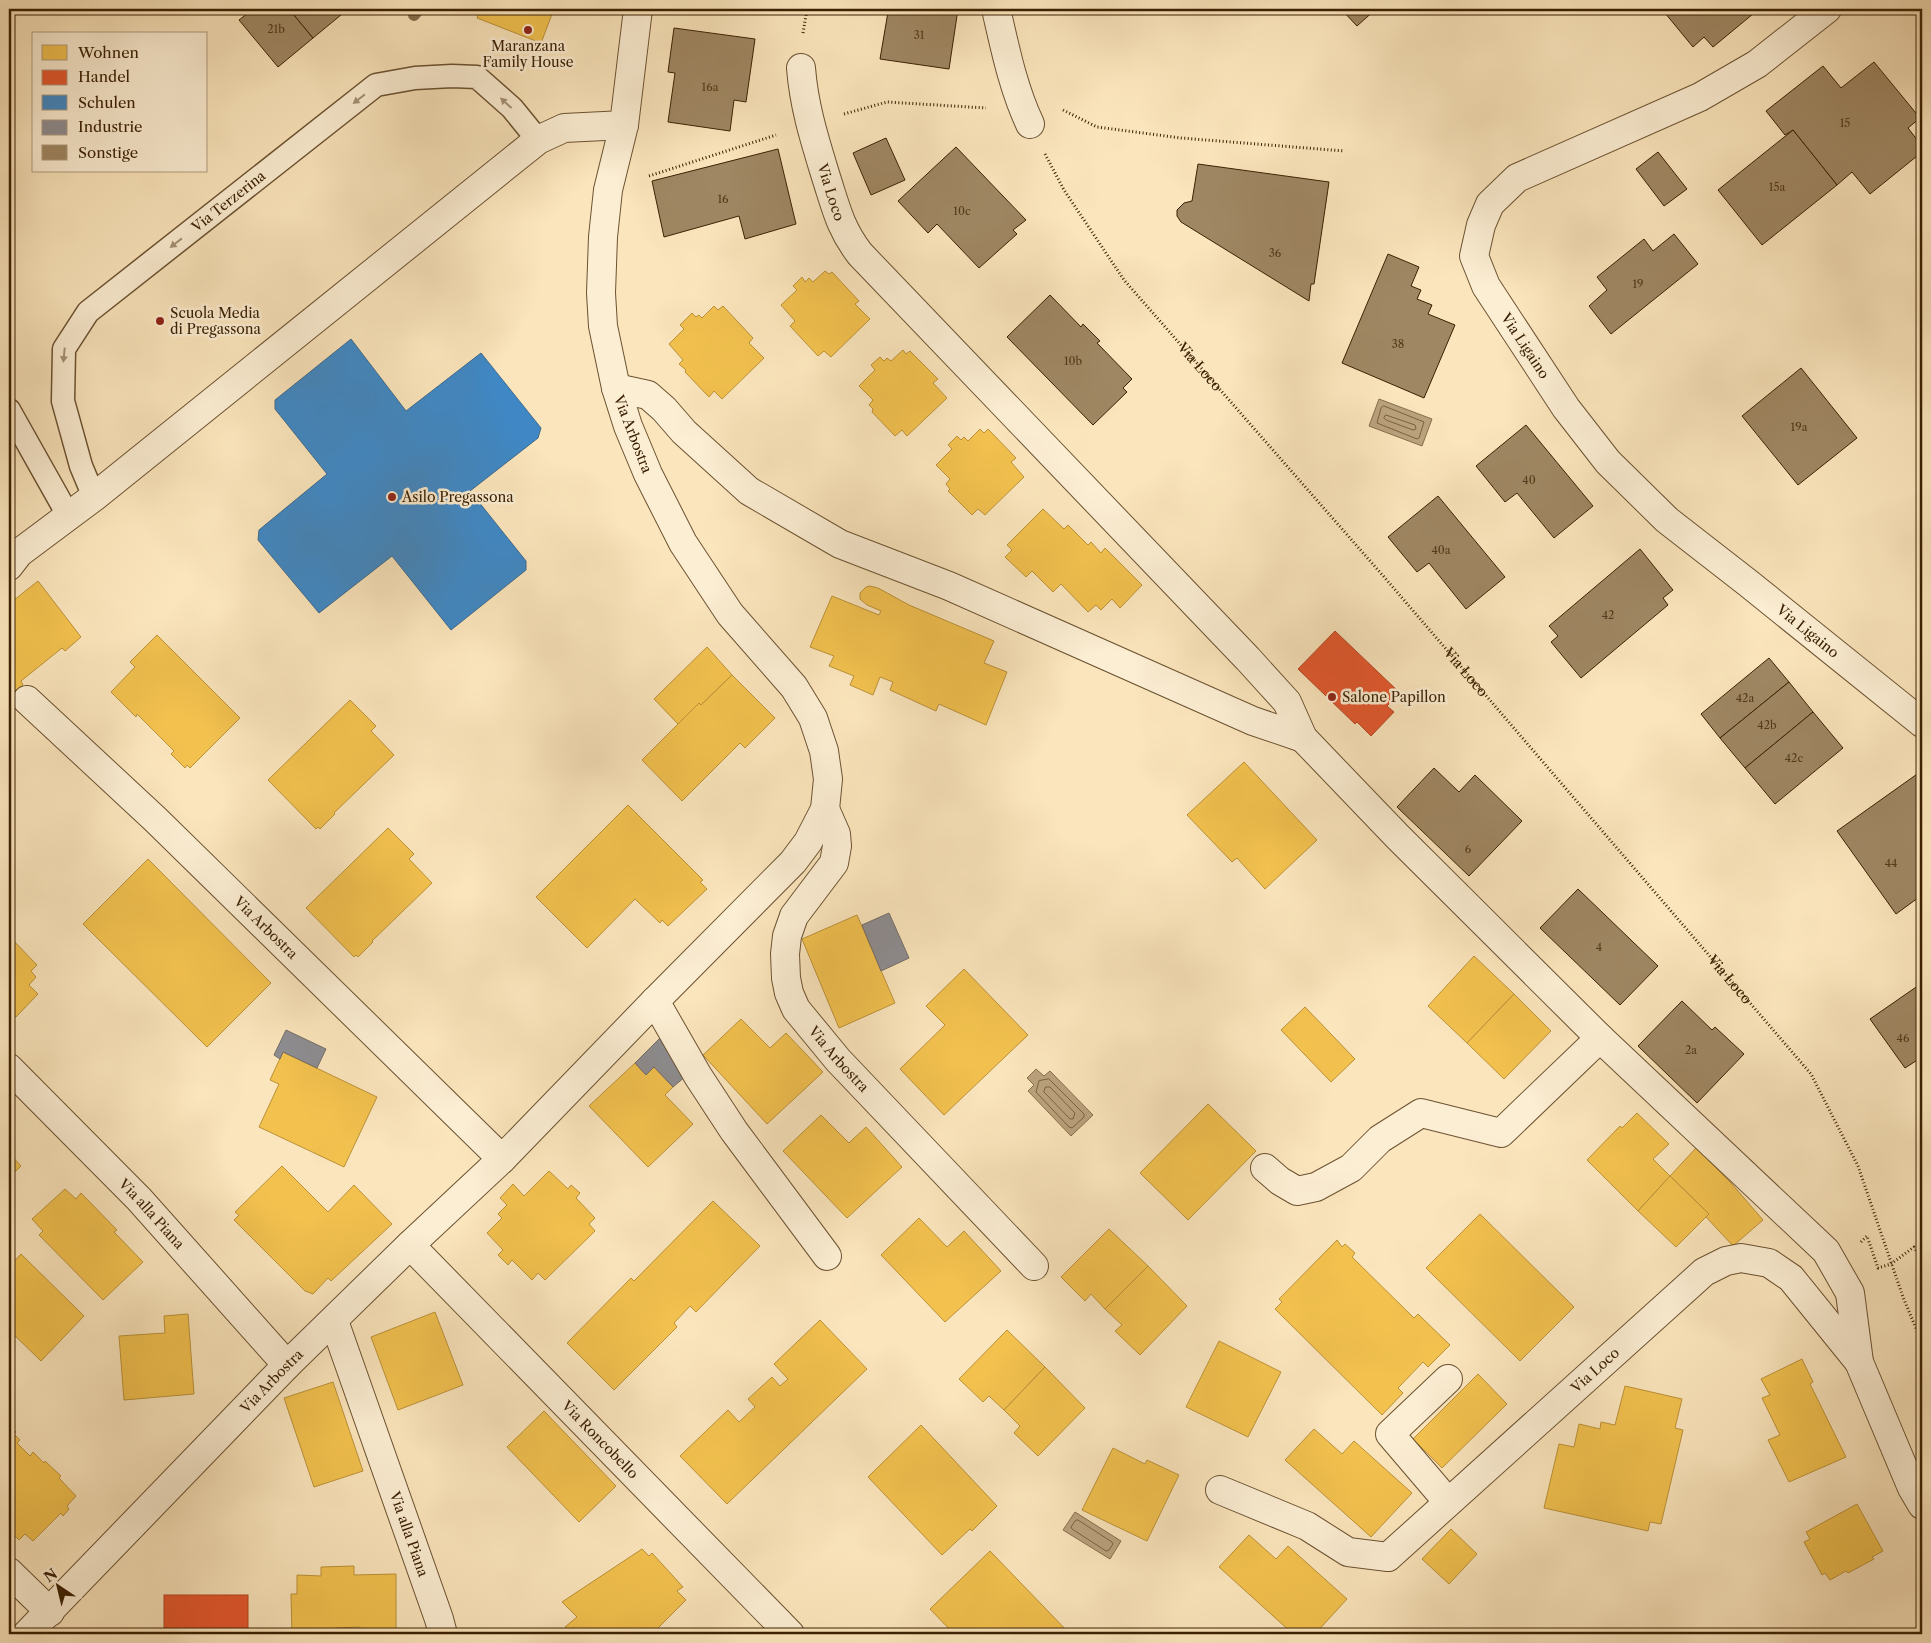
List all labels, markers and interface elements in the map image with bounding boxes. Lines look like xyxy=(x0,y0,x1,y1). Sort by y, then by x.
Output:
house number: 21b xyxy=(267,22,285,36)
marker: Maranzana Family House xyxy=(522,24,534,36)
house number: 31 xyxy=(914,28,925,42)
legend xyxy=(32,32,208,172)
place label: Maranzana Family House xyxy=(482,37,574,71)
text: Wohnen xyxy=(77,43,140,62)
text: Handel xyxy=(78,67,131,86)
house number: 16a xyxy=(702,80,719,94)
text: Schulen xyxy=(78,93,136,112)
one-way arrow xyxy=(353,93,366,104)
one-way arrow xyxy=(501,97,513,109)
house number: 15 xyxy=(1840,116,1850,130)
text: Industrie xyxy=(78,117,142,136)
text: Sonstige xyxy=(78,143,138,162)
street label: Via Loco xyxy=(813,160,849,223)
street label: Via Terzerina xyxy=(187,166,270,237)
house number: 15a xyxy=(1769,180,1785,194)
house number: 16 xyxy=(717,192,729,206)
house number: 10c xyxy=(953,204,971,218)
one-way arrow xyxy=(170,237,183,248)
house number: 36 xyxy=(1269,246,1282,260)
house number: 19 xyxy=(1632,277,1644,291)
place label: Scuola Media di Pregassona xyxy=(170,304,262,338)
street label: Via Ligaino xyxy=(1497,309,1553,382)
marker: Scuola Media di Pregassona xyxy=(154,315,166,327)
house number: 38 xyxy=(1392,337,1404,351)
street label: Via Loco xyxy=(1173,338,1226,395)
one-way arrow xyxy=(60,347,68,363)
house number: 10b xyxy=(1064,354,1082,368)
street label: Via Arbostra xyxy=(610,391,656,476)
house number: 19a xyxy=(1791,420,1808,434)
house number: 40 xyxy=(1522,473,1536,487)
place label: Asilo Pregassona xyxy=(401,488,514,506)
marker: Asilo Pregassona xyxy=(386,491,398,503)
house number: 40a xyxy=(1431,543,1451,557)
street label: Via Ligaino xyxy=(1772,600,1843,662)
house number: 42 xyxy=(1602,608,1614,622)
street label: Via Loco xyxy=(1439,643,1492,700)
place label: Salone Papillon xyxy=(1342,688,1446,706)
marker: Salone Papillon xyxy=(1326,691,1338,703)
house number: 42a xyxy=(1736,691,1754,705)
house number: 42b xyxy=(1757,718,1777,732)
house number: 42c xyxy=(1785,751,1803,765)
house number: 6 xyxy=(1465,842,1472,856)
house number: 44 xyxy=(1885,856,1897,870)
street label: Via Arbostra xyxy=(229,892,302,963)
house number: 4 xyxy=(1596,940,1602,954)
street label: Via Loco xyxy=(1703,950,1756,1008)
street label: Via Arbostra xyxy=(804,1022,873,1096)
house number: 46 xyxy=(1897,1031,1910,1045)
house number: 2a xyxy=(1685,1043,1697,1057)
street label: Via alla Piana xyxy=(114,1174,189,1253)
street label: Via Loco xyxy=(1566,1344,1623,1397)
street label: Via Arbostra xyxy=(236,1345,307,1417)
street label: Via Roncobello xyxy=(557,1396,642,1482)
street label: Via alla Piana xyxy=(385,1488,433,1580)
north arrow xyxy=(32,1560,82,1610)
text: N xyxy=(40,1564,61,1586)

